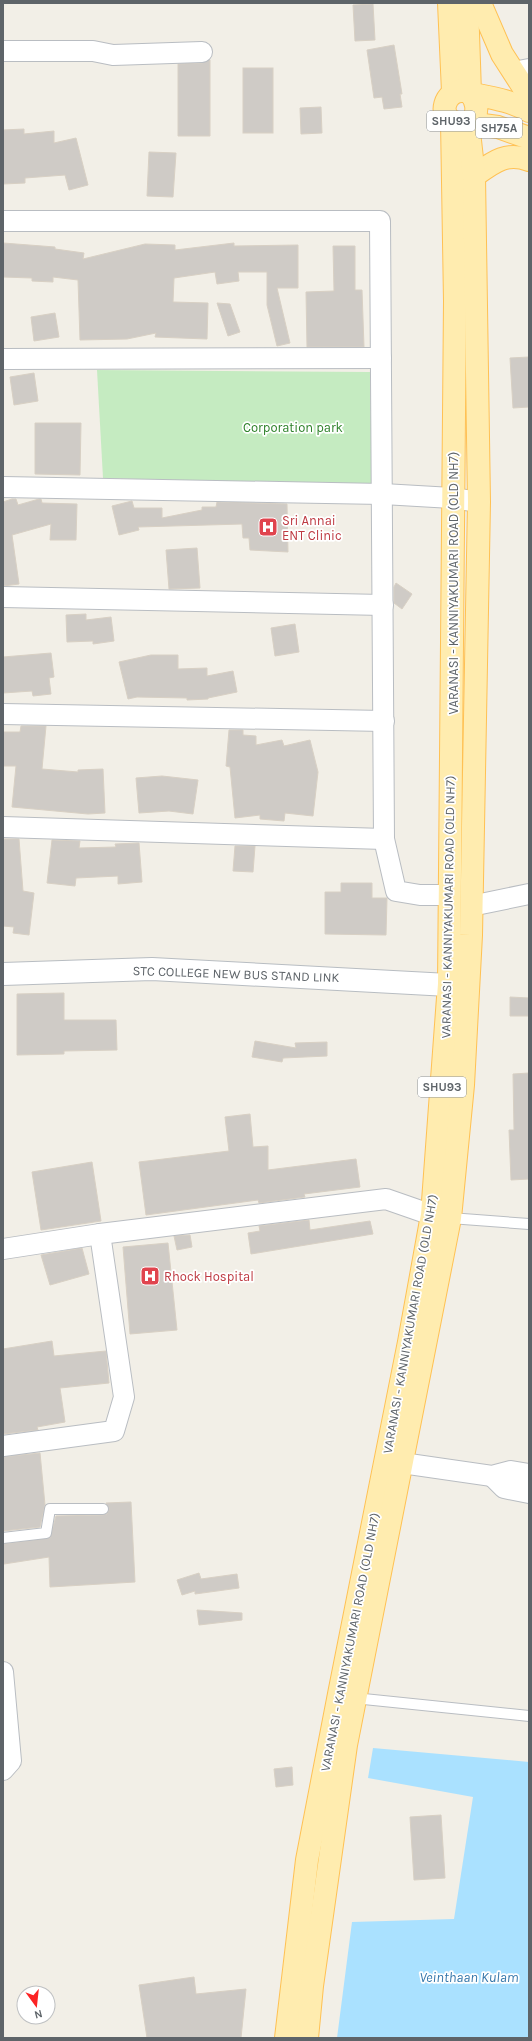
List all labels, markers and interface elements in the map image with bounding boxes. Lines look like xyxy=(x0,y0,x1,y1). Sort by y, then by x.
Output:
road number: SHU93 xyxy=(427,111,475,131)
road number: SH75A xyxy=(476,118,522,138)
park label: Corporation park xyxy=(243,420,343,435)
street label: VARANASI - KANNIYAKUMARI ROAD (OLD NH7) xyxy=(446,452,461,714)
place label: Sri Annai ENT Clinic xyxy=(282,513,342,543)
hospital icon: Sri Annai ENT Clinic xyxy=(257,516,279,538)
street label: VARANASI - KANNIYAKUMARI ROAD (OLD NH7) xyxy=(438,775,458,1039)
street label: STC COLLEGE NEW BUS STAND LINK xyxy=(132,963,340,985)
road number: SHU93 xyxy=(418,1077,466,1097)
street label: VARANASI - KANNIYAKUMARI ROAD (OLD NH7) xyxy=(380,1193,440,1455)
hospital icon: Rhock Hospital xyxy=(139,1265,161,1287)
place label: Rhock Hospital xyxy=(164,1269,254,1284)
street label: VARANASI - KANNIYAKUMARI ROAD (OLD NH7) xyxy=(318,1512,382,1772)
water label: Veinthaan Kulam xyxy=(419,1969,519,1986)
north arrow xyxy=(16,1985,56,2025)
text: N xyxy=(33,2007,44,2021)

